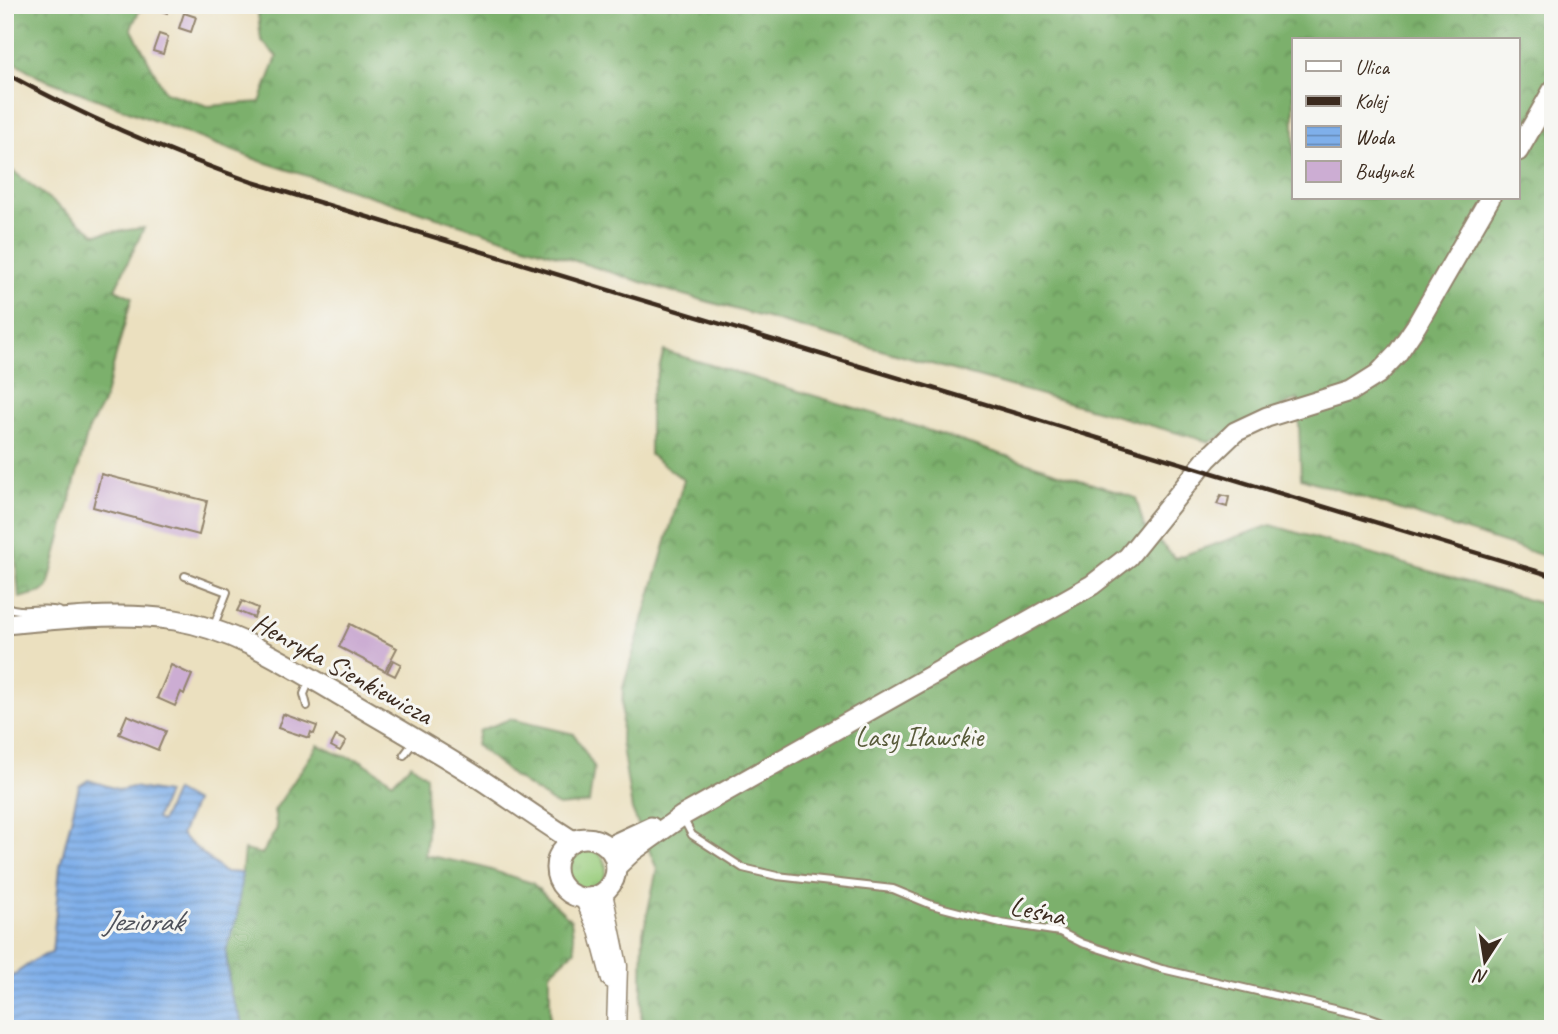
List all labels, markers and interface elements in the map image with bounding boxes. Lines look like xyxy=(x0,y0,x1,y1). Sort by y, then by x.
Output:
legend xyxy=(1292,38,1520,200)
text: Ulica xyxy=(1355,54,1391,80)
text: Kolej xyxy=(1355,88,1389,114)
text: Woda xyxy=(1355,124,1396,150)
text: Budynek xyxy=(1355,158,1415,184)
street label: Henryka Sienkiewicza xyxy=(247,605,440,733)
park label: Lasy Iławskie xyxy=(855,719,985,754)
street label: Leśna xyxy=(1007,888,1070,934)
water label: Jeziorak xyxy=(100,902,189,940)
north arrow xyxy=(1450,926,1520,996)
text: N xyxy=(1470,963,1490,990)

